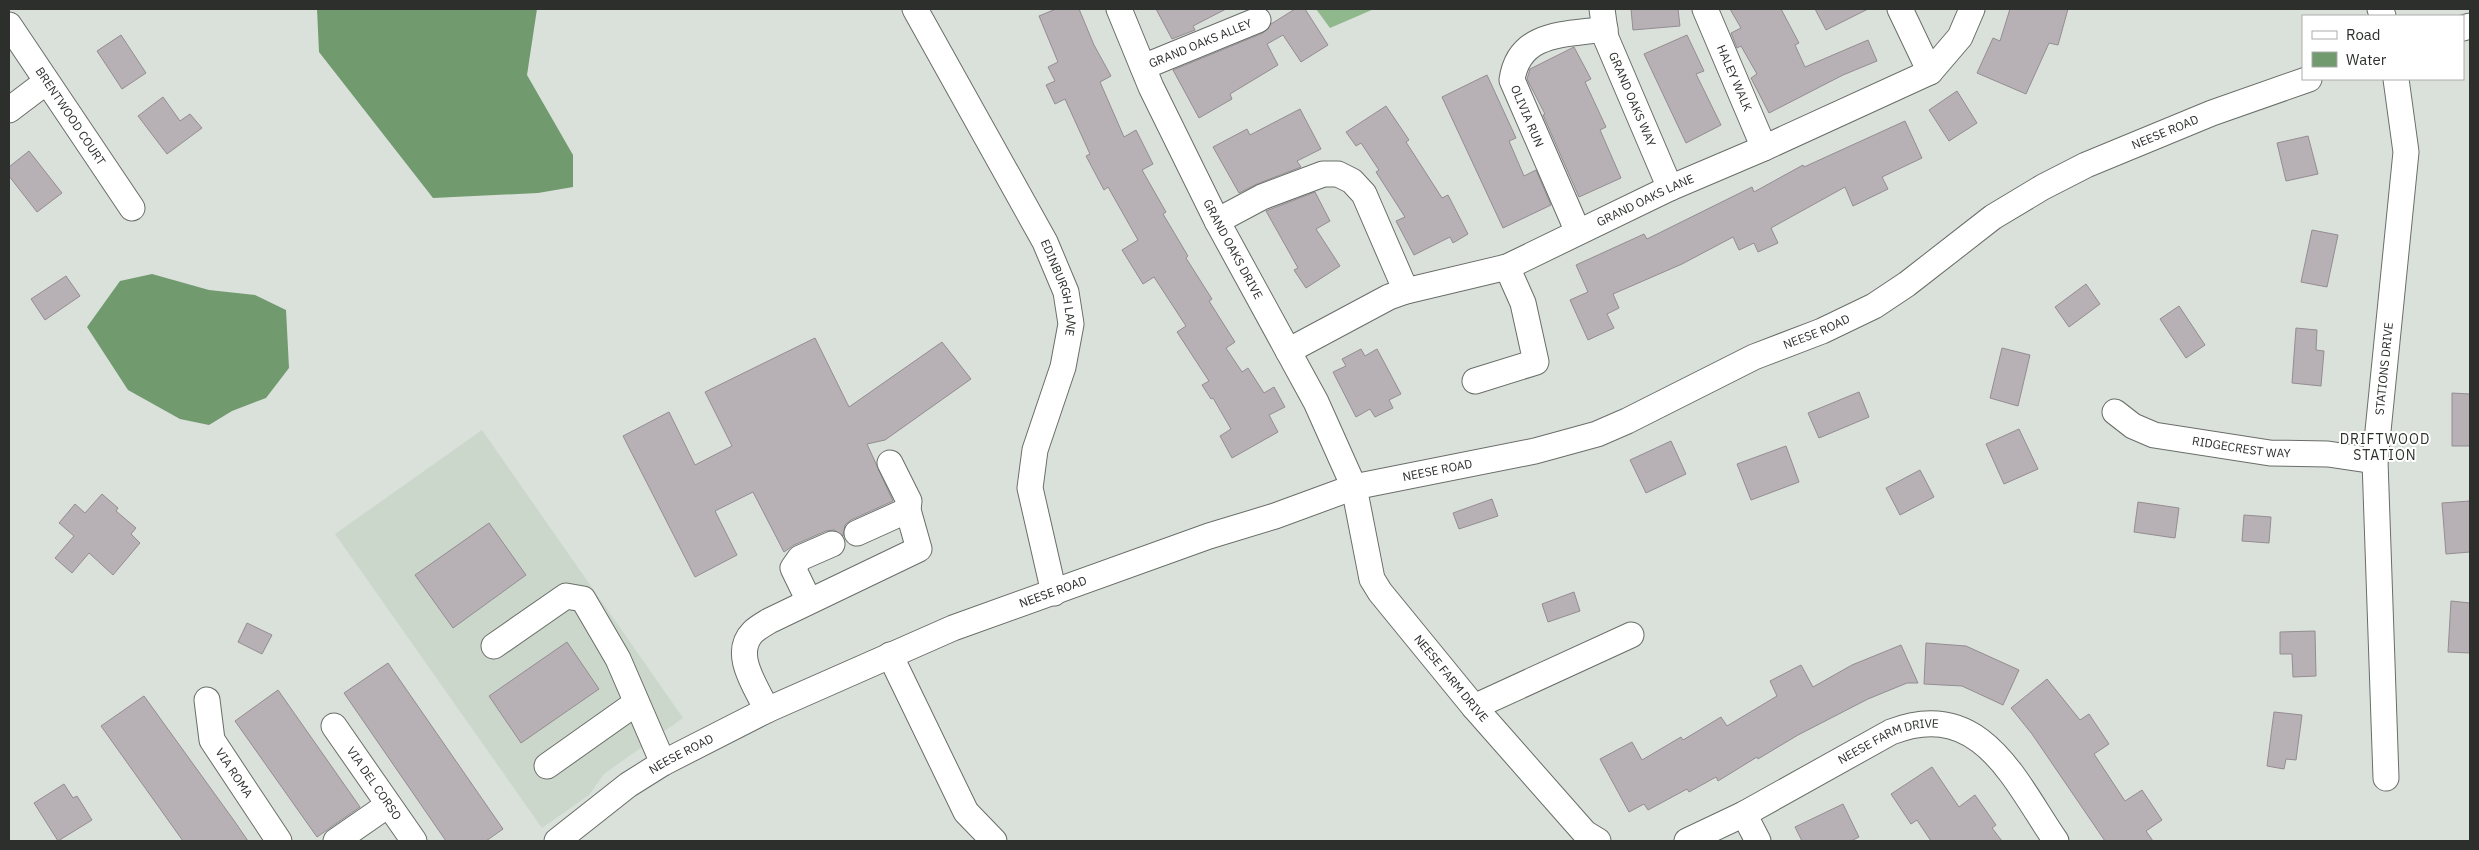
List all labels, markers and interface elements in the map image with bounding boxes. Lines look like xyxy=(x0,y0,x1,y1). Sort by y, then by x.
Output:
street label: GRAND OAKS ALLEY xyxy=(1146,15,1254,71)
legend xyxy=(2302,15,2464,80)
text: Road xyxy=(2346,25,2381,44)
street label: HALEY WALK xyxy=(1714,42,1756,114)
street label: GRAND OAKS WAY xyxy=(1606,50,1659,149)
text: Water xyxy=(2346,50,2387,69)
street label: BRENTWOOD COURT xyxy=(33,64,109,168)
street label: OLIVIA RUN xyxy=(1508,82,1547,149)
street label: NEESE ROAD xyxy=(2129,111,2201,152)
street label: GRAND OAKS LANE xyxy=(1594,171,1696,229)
street label: GRAND OAKS DRIVE xyxy=(1200,196,1266,302)
street label: EDINBURGH LANE xyxy=(1038,237,1079,337)
street label: NEESE ROAD xyxy=(1781,311,1852,352)
street label: STATIONS DRIVE xyxy=(2372,322,2396,416)
district label: DRIFTWOOD STATION xyxy=(2340,430,2430,464)
street label: RIDGECREST WAY xyxy=(2191,433,2291,460)
street label: NEESE ROAD xyxy=(1401,456,1474,484)
street label: NEESE ROAD xyxy=(1017,573,1089,611)
street label: NEESE FARM DRIVE xyxy=(1411,632,1492,725)
street label: NEESE FARM DRIVE xyxy=(1835,716,1939,767)
street label: NEESE ROAD xyxy=(646,731,716,777)
street label: VIA DEL CORSO xyxy=(344,744,405,823)
street label: VIA ROMA xyxy=(213,745,256,801)

